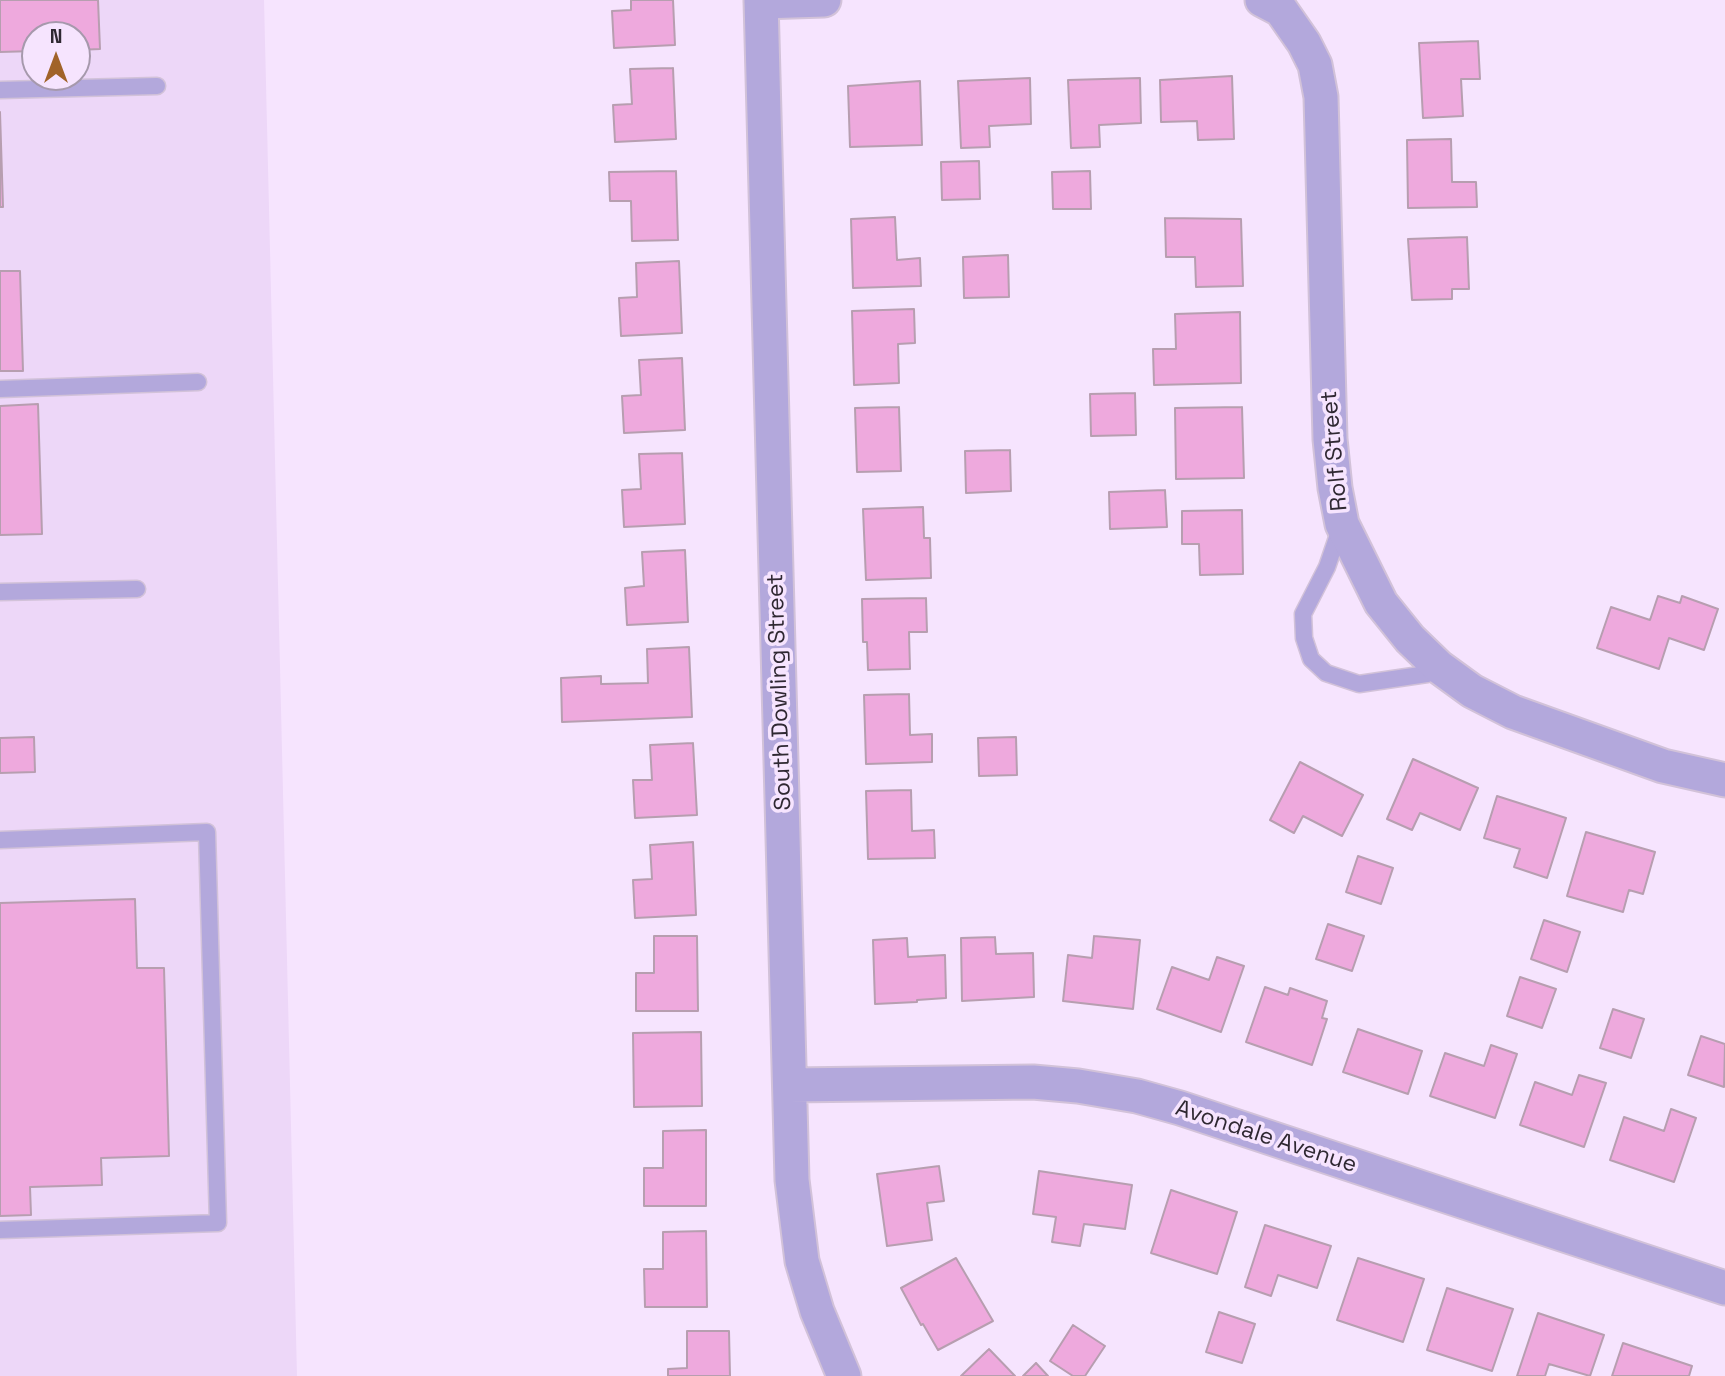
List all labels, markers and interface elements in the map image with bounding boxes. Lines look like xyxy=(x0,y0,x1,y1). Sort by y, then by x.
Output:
north arrow xyxy=(21,21,91,91)
text: N xyxy=(50,24,62,49)
street label: Rolf Street xyxy=(1316,390,1354,512)
street label: South Dowling Street xyxy=(762,573,798,811)
street label: Avondale Avenue xyxy=(1172,1095,1360,1179)

